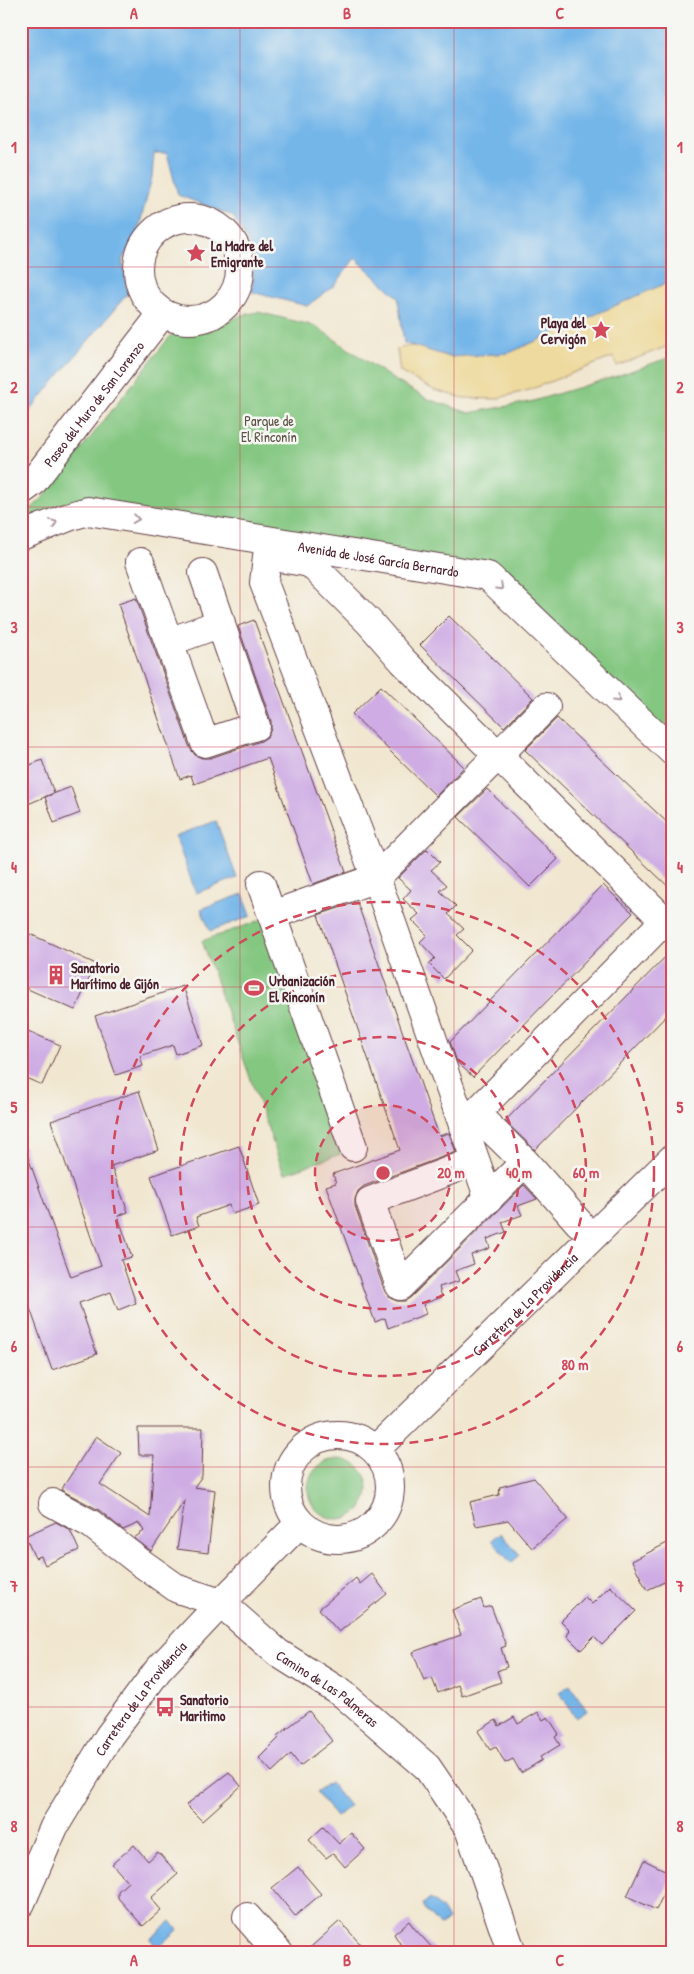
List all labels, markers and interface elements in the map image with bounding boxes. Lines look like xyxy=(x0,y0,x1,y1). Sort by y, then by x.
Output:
text: A xyxy=(130,2,138,24)
text: B xyxy=(343,2,351,24)
text: C xyxy=(556,2,565,24)
text: 1 xyxy=(11,136,17,158)
text: 1 xyxy=(677,136,683,158)
place label: La Madre del Emigrante xyxy=(211,236,273,273)
place icon: La Madre del Emigrante xyxy=(185,242,207,264)
place label: Playa del Cervigón xyxy=(540,313,586,350)
place icon: Playa del Cervigón xyxy=(590,319,612,341)
street label: Paseo del Muro de San Lorenzo xyxy=(39,336,148,470)
text: 2 xyxy=(10,376,18,398)
text: 2 xyxy=(676,376,684,398)
park label: Parque de El Rinconín xyxy=(241,411,297,446)
one-way arrow xyxy=(132,513,141,523)
one-way arrow xyxy=(50,518,58,528)
street label: Avenida de José García Bernardo xyxy=(297,536,461,581)
one-way arrow xyxy=(494,581,503,590)
text: 3 xyxy=(10,616,18,638)
text: 3 xyxy=(676,616,684,638)
one-way arrow xyxy=(612,693,621,702)
text: 4 xyxy=(11,856,17,878)
text: 4 xyxy=(677,856,683,878)
place label: Sanatorio Marítimo de Gijón xyxy=(71,958,159,994)
building icon: Sanatorio Marítimo de Gijón xyxy=(45,964,67,986)
place label: Urbanización El Rinconín xyxy=(269,971,335,1006)
sports icon: Urbanización El Rinconín xyxy=(243,977,265,999)
text: 5 xyxy=(11,1096,18,1118)
text: 5 xyxy=(677,1096,684,1118)
text: 20 m xyxy=(437,1162,465,1183)
text: 40 m xyxy=(506,1162,532,1183)
text: 60 m xyxy=(573,1162,599,1183)
centre of rings xyxy=(374,1164,392,1182)
street label: Carretera de La Providencia xyxy=(468,1247,581,1360)
text: 6 xyxy=(11,1335,18,1357)
text: 6 xyxy=(677,1335,684,1357)
text: 80 m xyxy=(562,1354,588,1375)
text: 7 xyxy=(9,1575,18,1597)
text: 7 xyxy=(675,1575,684,1597)
street label: Carretera de La Providencia xyxy=(90,1636,190,1759)
street label: Camino de Las Palmeras xyxy=(273,1645,383,1731)
place label: Sanatorio Maritimo xyxy=(180,1690,229,1725)
bus stop icon: Sanatorio Maritimo xyxy=(154,1696,176,1718)
text: 8 xyxy=(11,1815,18,1837)
text: 8 xyxy=(677,1815,684,1837)
text: A xyxy=(130,1949,138,1971)
text: B xyxy=(343,1949,351,1971)
text: C xyxy=(556,1949,565,1971)

